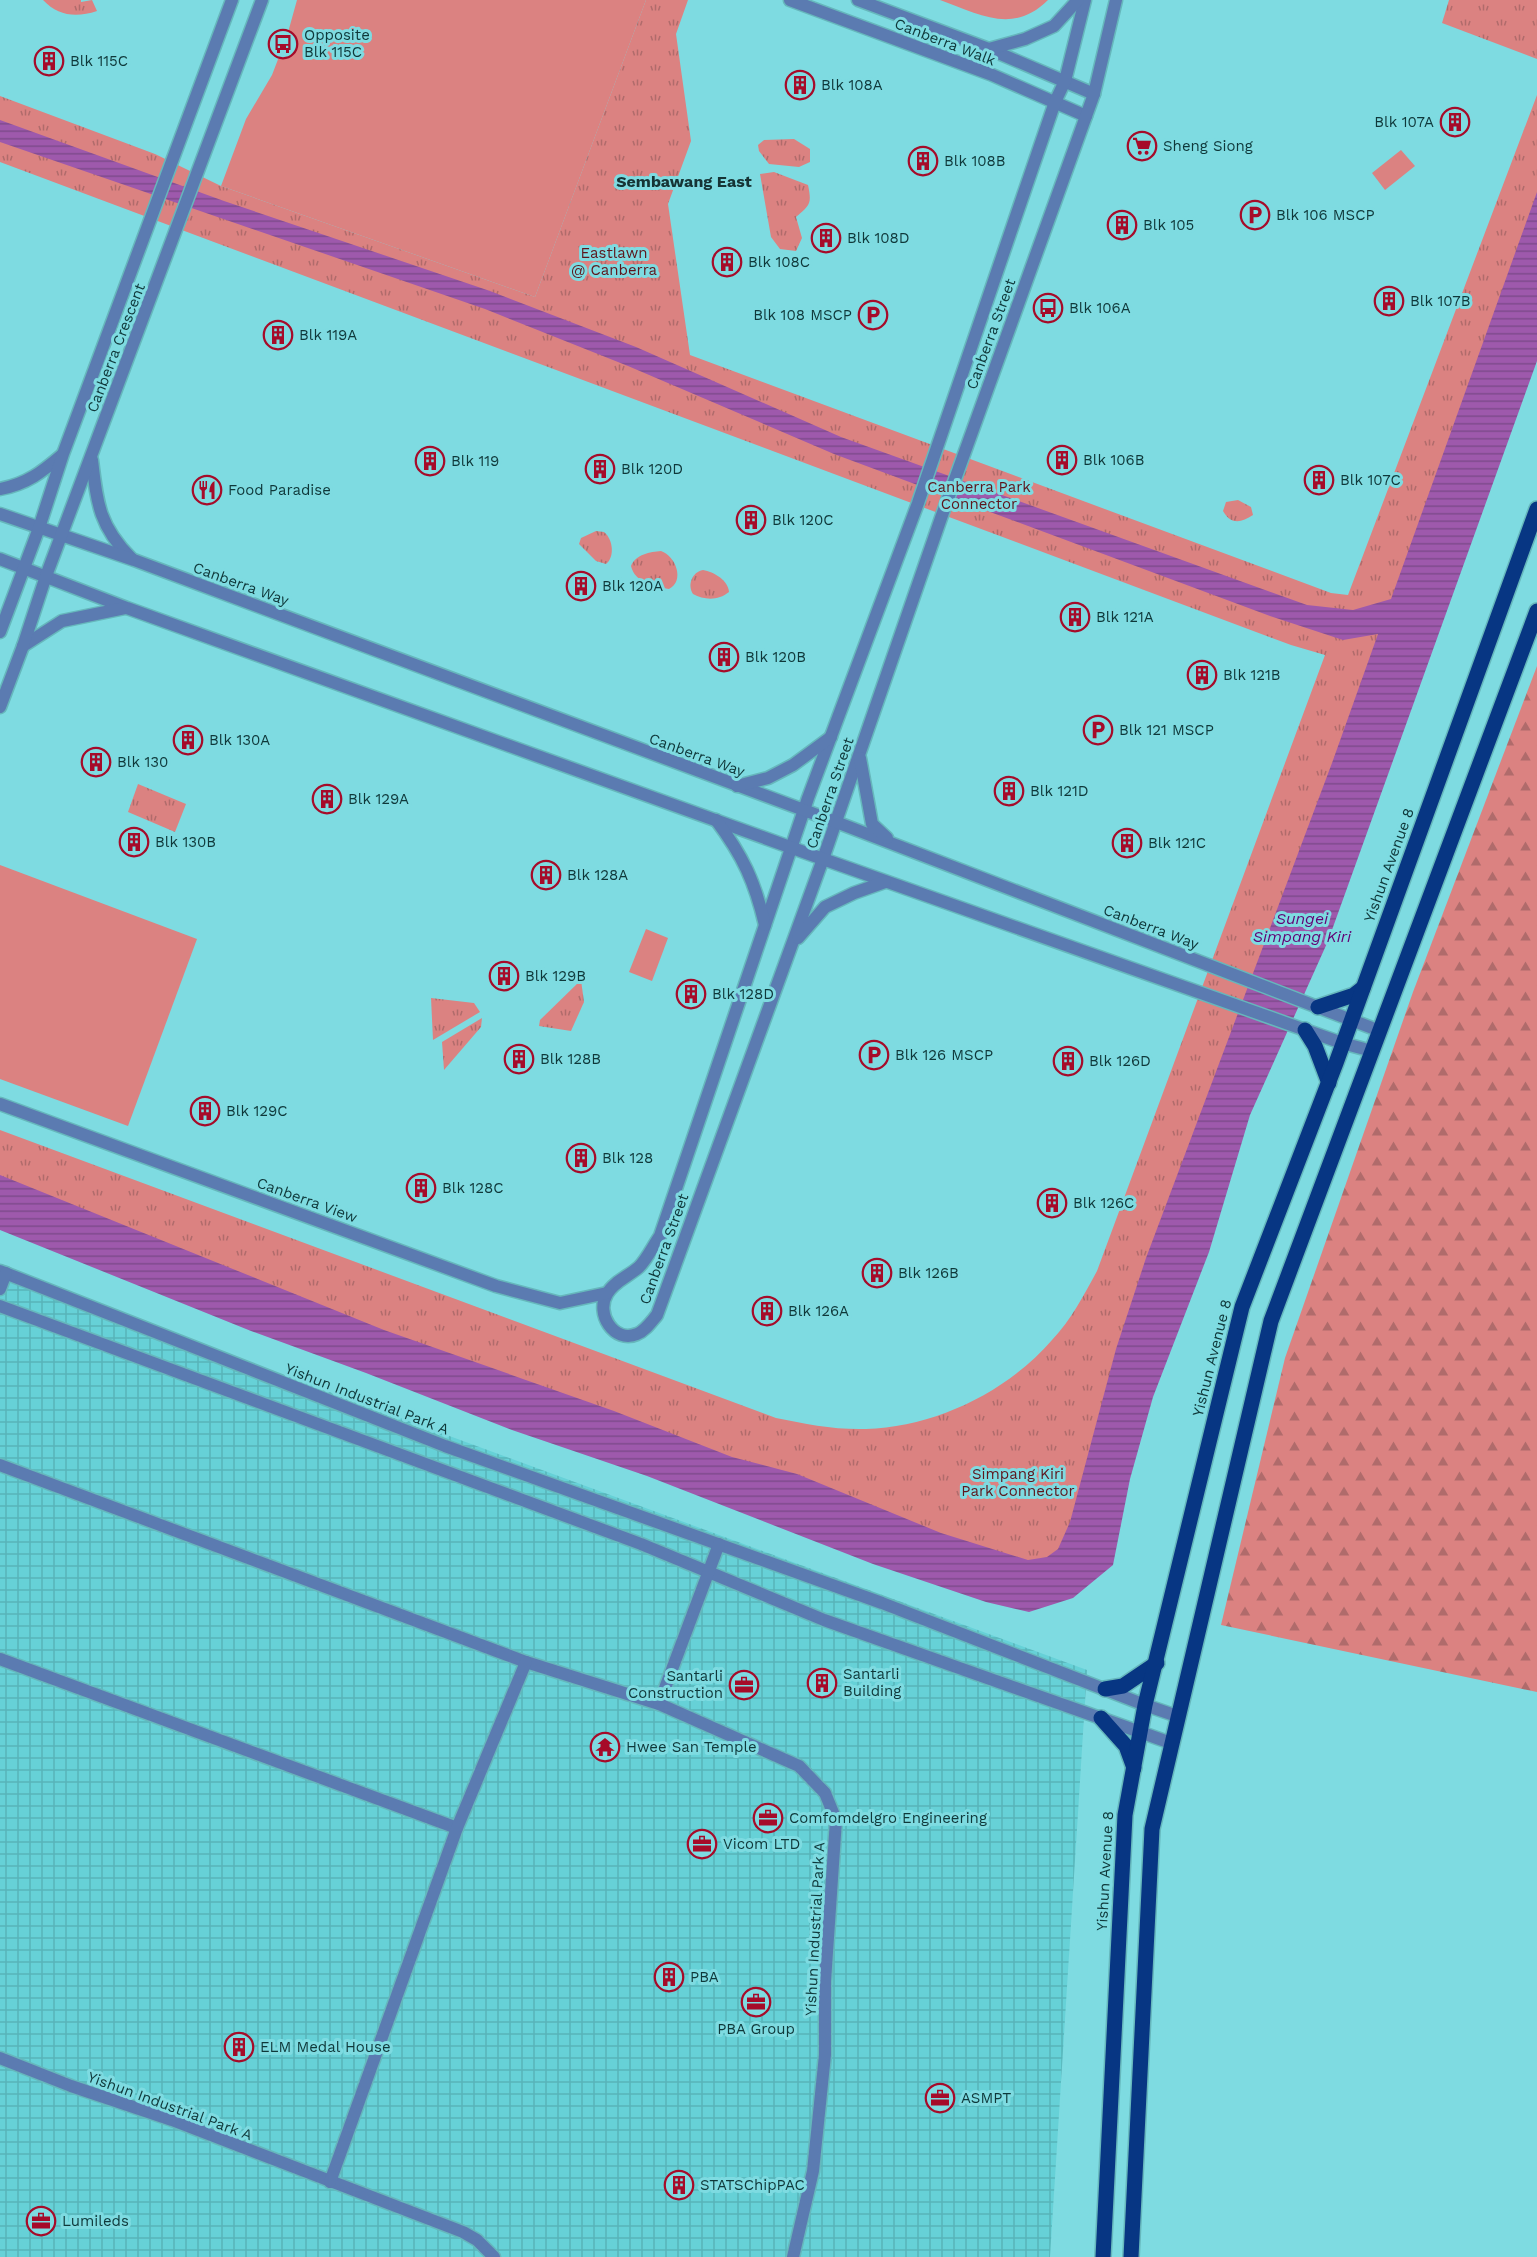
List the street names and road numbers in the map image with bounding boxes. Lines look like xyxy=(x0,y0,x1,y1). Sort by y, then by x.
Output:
street label: Canberra Walk xyxy=(892,15,998,70)
street label: Canberra Street xyxy=(963,275,1020,392)
street label: Canberra Crescent xyxy=(83,280,149,415)
street label: Canberra Way xyxy=(191,558,292,610)
street label: Canberra Way xyxy=(647,729,748,781)
street label: Canberra Street xyxy=(803,734,858,851)
street label: Yishun Avenue 8 xyxy=(1360,805,1418,925)
street label: Canberra Way xyxy=(1101,901,1201,954)
street label: Canberra View xyxy=(254,1173,360,1227)
street label: Canberra Street xyxy=(636,1190,693,1307)
street label: Yishun Avenue 8 xyxy=(1189,1297,1235,1419)
street label: Yishun Industrial Park A xyxy=(283,1359,452,1439)
street label: Yishun Avenue 8 xyxy=(1093,1810,1117,1932)
street label: Yishun Industrial Park A xyxy=(801,1842,829,2016)
street label: Yishun Industrial Park A xyxy=(85,2068,255,2144)

